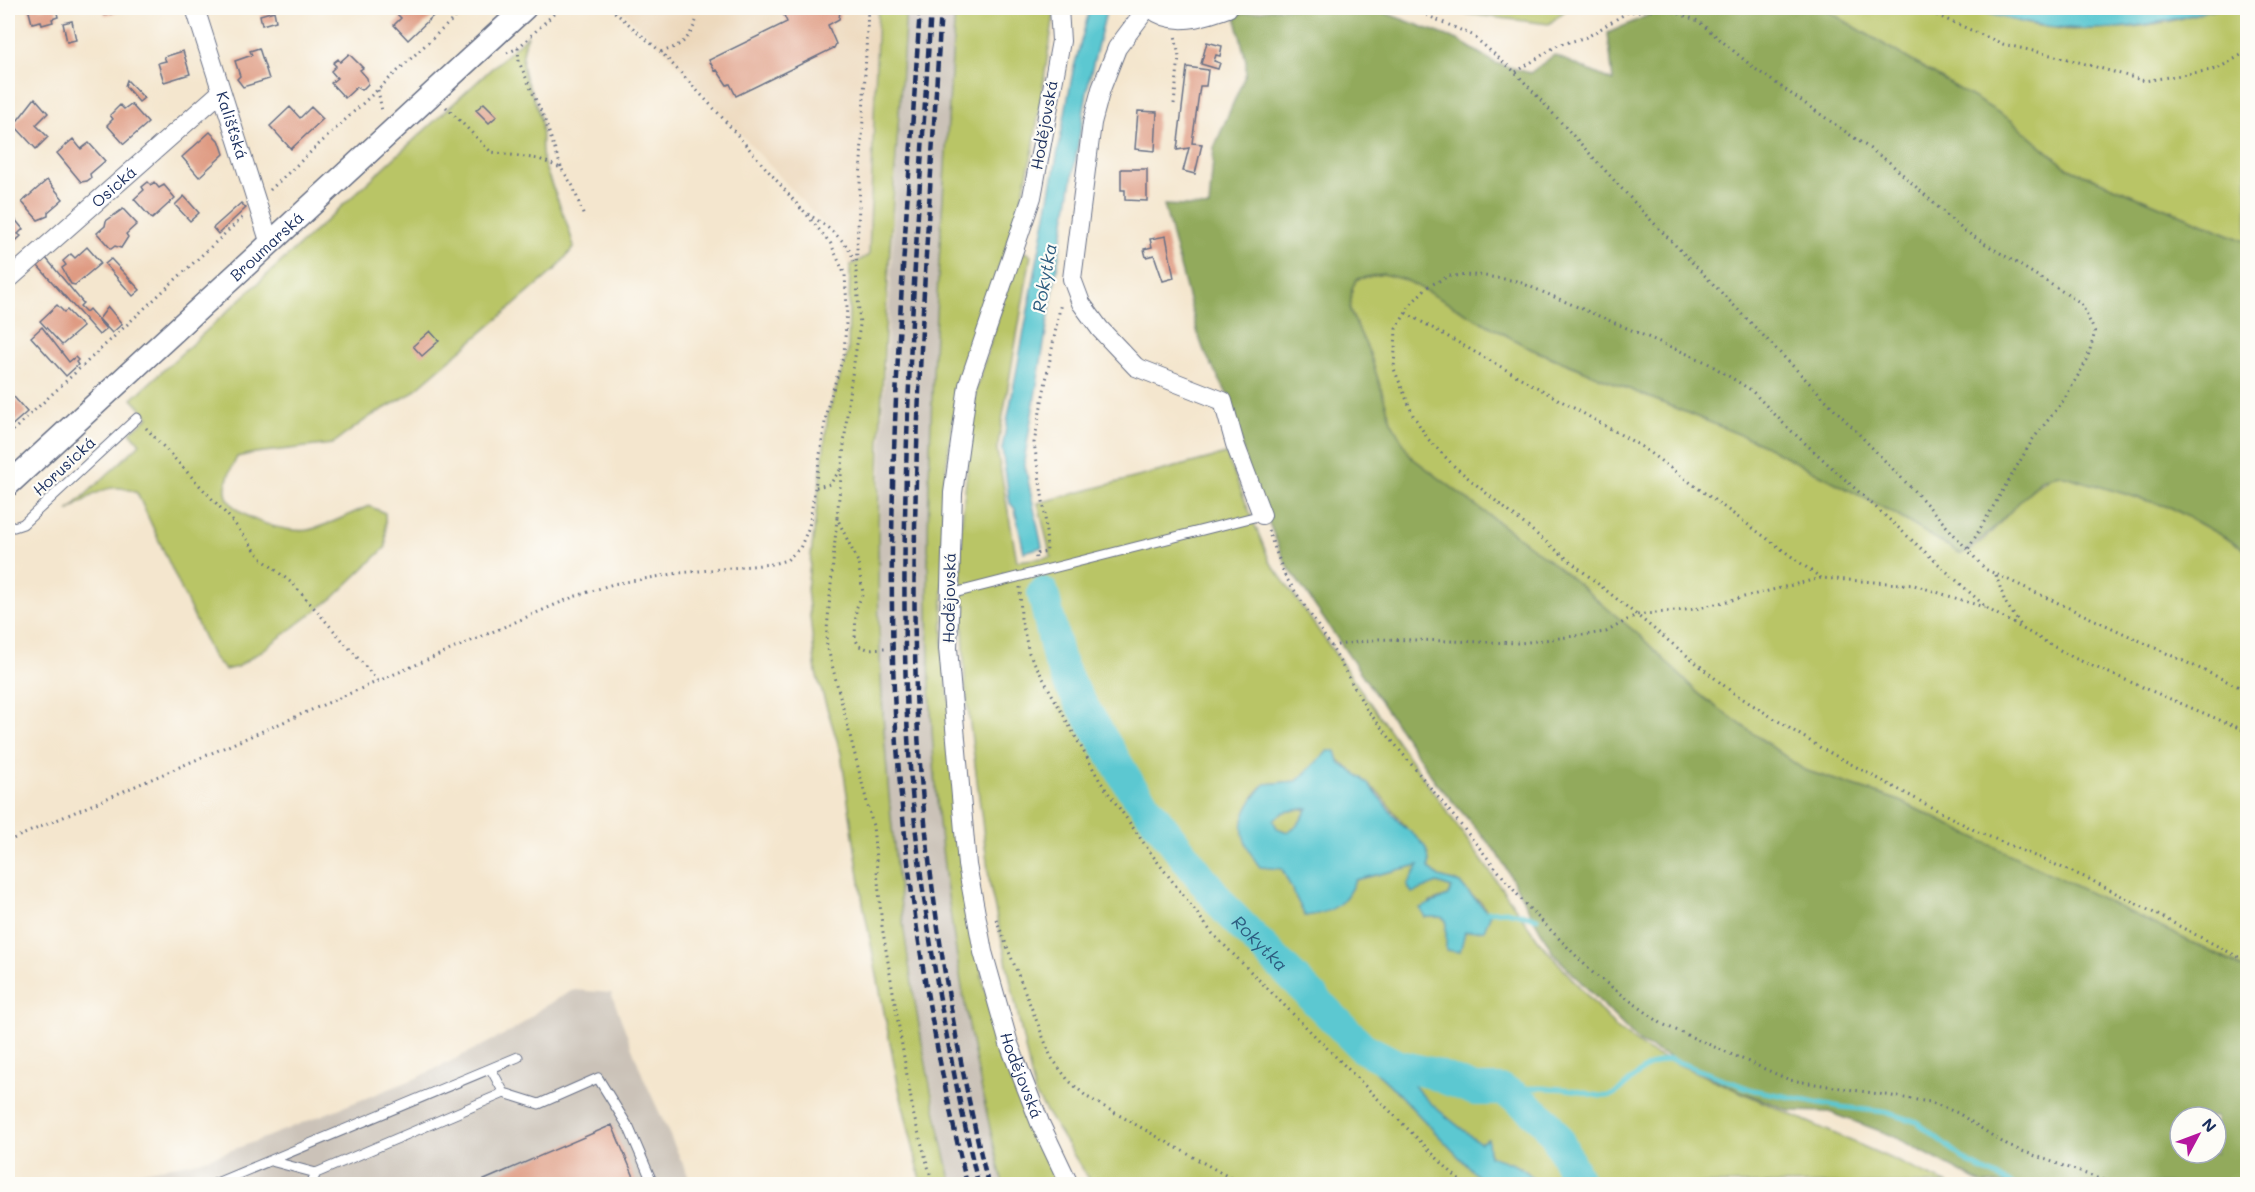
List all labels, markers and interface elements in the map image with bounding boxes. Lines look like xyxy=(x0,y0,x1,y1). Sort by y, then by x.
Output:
street label: Hodějovská xyxy=(1025,78,1062,171)
street label: Kališťská xyxy=(212,88,253,162)
street label: Osická xyxy=(86,161,140,212)
street label: Broumarská xyxy=(225,207,308,285)
water label: Rokytka xyxy=(1026,241,1062,314)
street label: Horusická xyxy=(28,431,99,500)
street label: Hodějovská xyxy=(937,553,960,643)
water label: Rokytka xyxy=(1227,910,1293,976)
street label: Hodějovská xyxy=(996,1030,1048,1121)
north arrow xyxy=(2168,1105,2228,1165)
text: N xyxy=(2198,1113,2222,1136)

